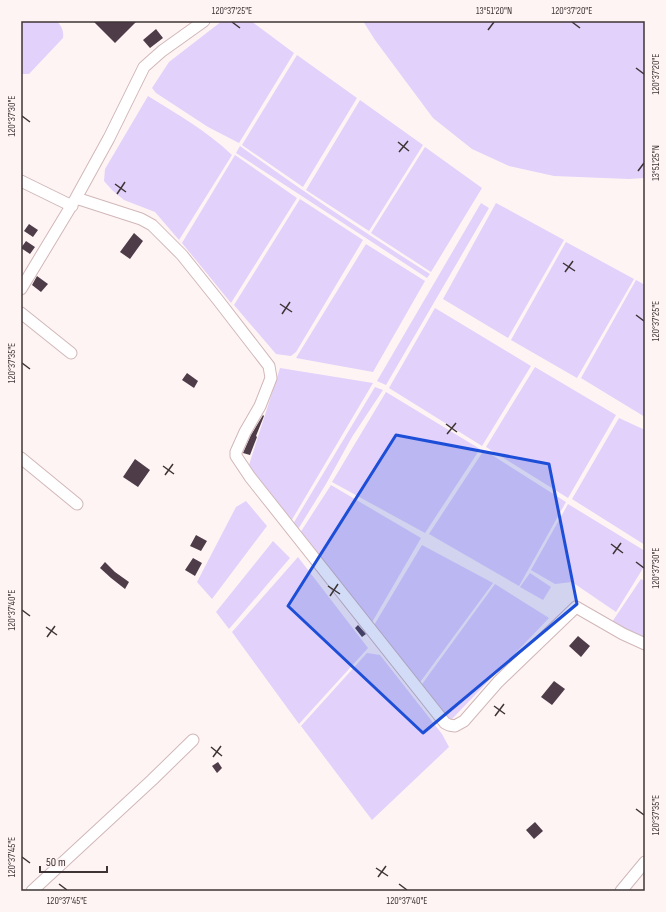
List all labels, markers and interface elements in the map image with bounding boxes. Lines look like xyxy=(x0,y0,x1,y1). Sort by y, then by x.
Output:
text: 120°37'25"E xyxy=(212,5,252,17)
text: 13°51'20"N xyxy=(476,5,512,17)
text: 120°37'20"E xyxy=(552,5,592,17)
text: 120°37'20"E xyxy=(650,54,662,94)
text: 120°37'30"E xyxy=(6,96,18,136)
text: 13°51'25"N xyxy=(650,145,662,181)
text: 120°37'25"E xyxy=(650,301,662,341)
text: 120°37'35"E xyxy=(6,343,18,383)
text: 120°37'30"E xyxy=(650,548,662,588)
text: 120°37'40"E xyxy=(6,590,18,630)
text: 120°37'35"E xyxy=(650,795,662,835)
text: 120°37'45"E xyxy=(6,837,18,877)
scale bar xyxy=(40,848,107,874)
text: 50 m xyxy=(46,855,66,870)
text: 120°37'45"E xyxy=(47,895,87,907)
text: 120°37'40"E xyxy=(387,895,427,907)

